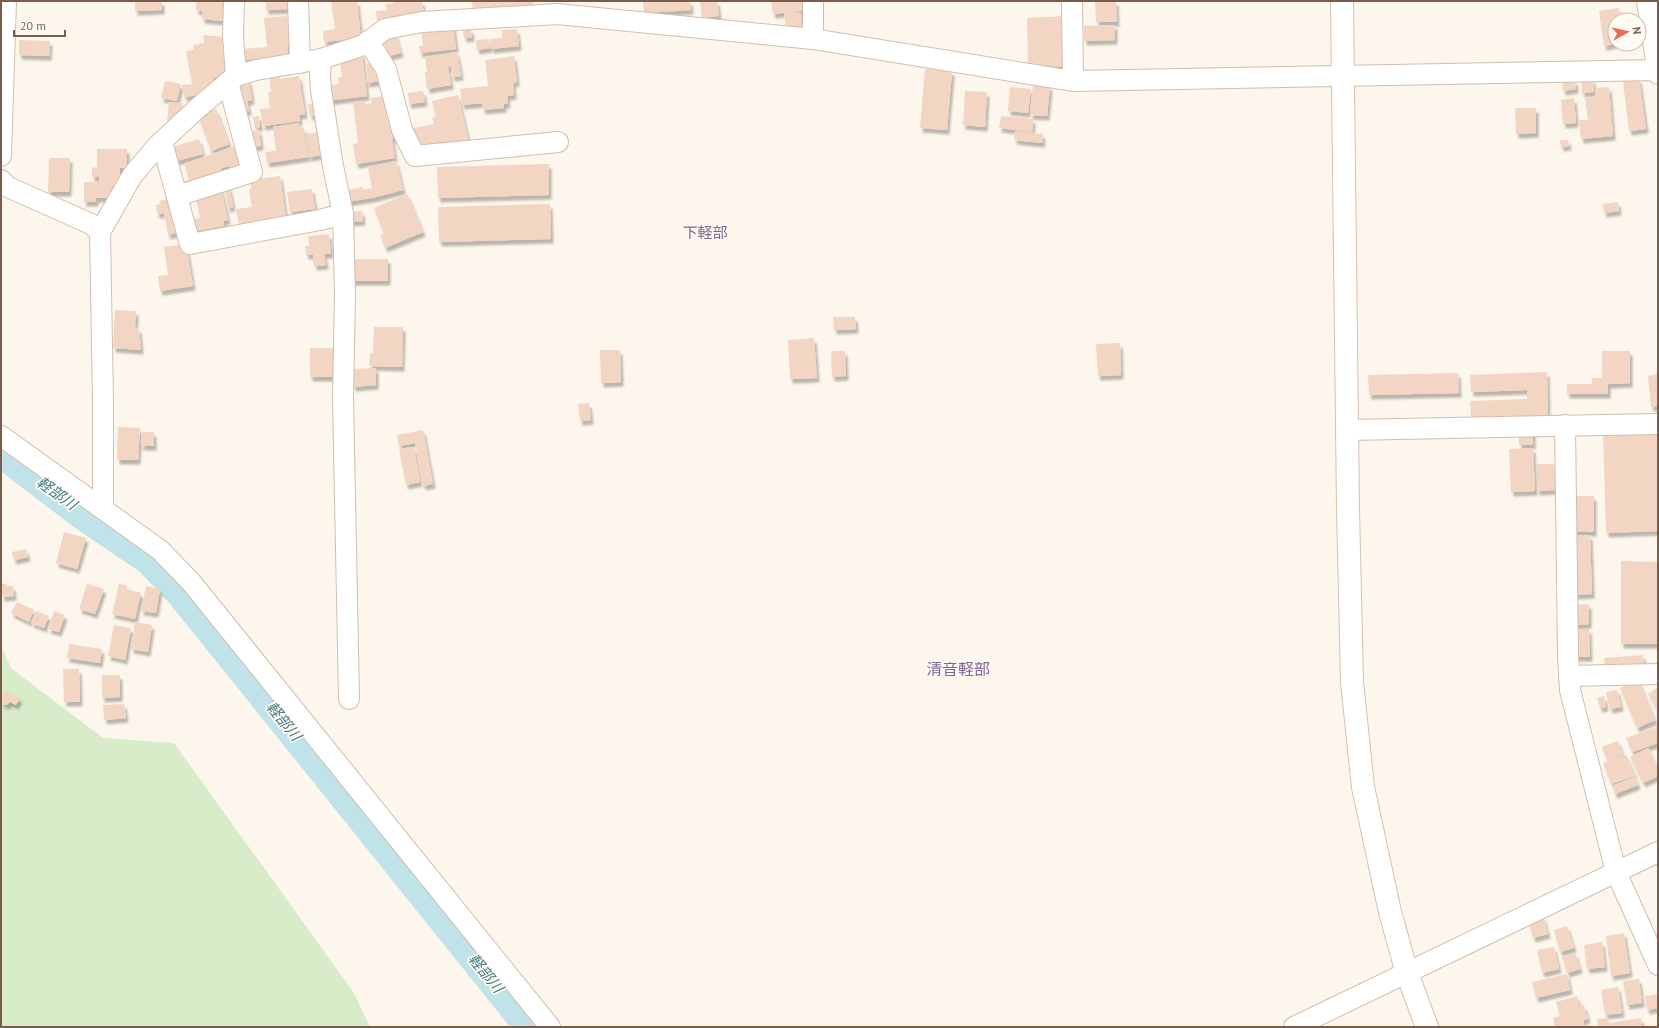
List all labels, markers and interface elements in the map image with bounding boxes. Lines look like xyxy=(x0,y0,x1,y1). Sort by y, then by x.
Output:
scale bar xyxy=(14,12,65,38)
north arrow xyxy=(1607,12,1647,52)
text: 20 m xyxy=(20,18,46,33)
text: N xyxy=(1629,26,1644,35)
district label: 下軽部 xyxy=(682,223,728,242)
water label: 軽部川 xyxy=(33,472,82,515)
district label: 清音軽部 xyxy=(926,659,990,679)
water label: 軽部川 xyxy=(262,698,307,746)
water label: 軽部川 xyxy=(464,950,509,998)

